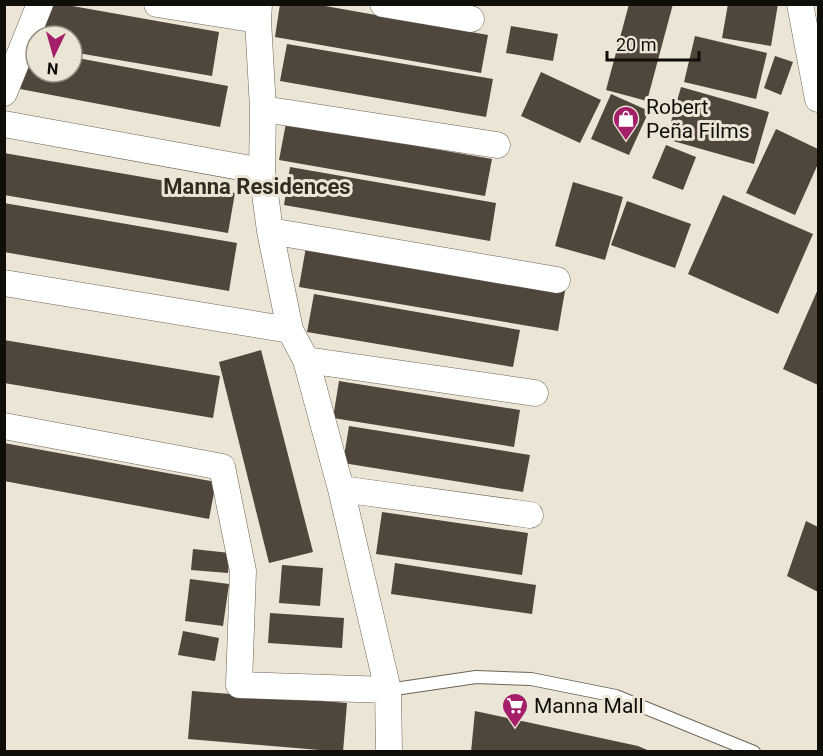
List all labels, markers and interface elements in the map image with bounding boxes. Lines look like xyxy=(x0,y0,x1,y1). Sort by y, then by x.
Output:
north arrow xyxy=(24,24,84,84)
scale bar xyxy=(607,24,698,62)
text: 20 m xyxy=(616,34,656,55)
text: N xyxy=(46,58,59,78)
place label: Robert Peña Films xyxy=(646,95,750,143)
shop icon: Robert Peña Films xyxy=(611,104,641,142)
district label: Manna Residences xyxy=(163,174,351,199)
supermarket icon: Manna Mall xyxy=(500,691,530,729)
place label: Manna Mall xyxy=(534,694,644,718)

